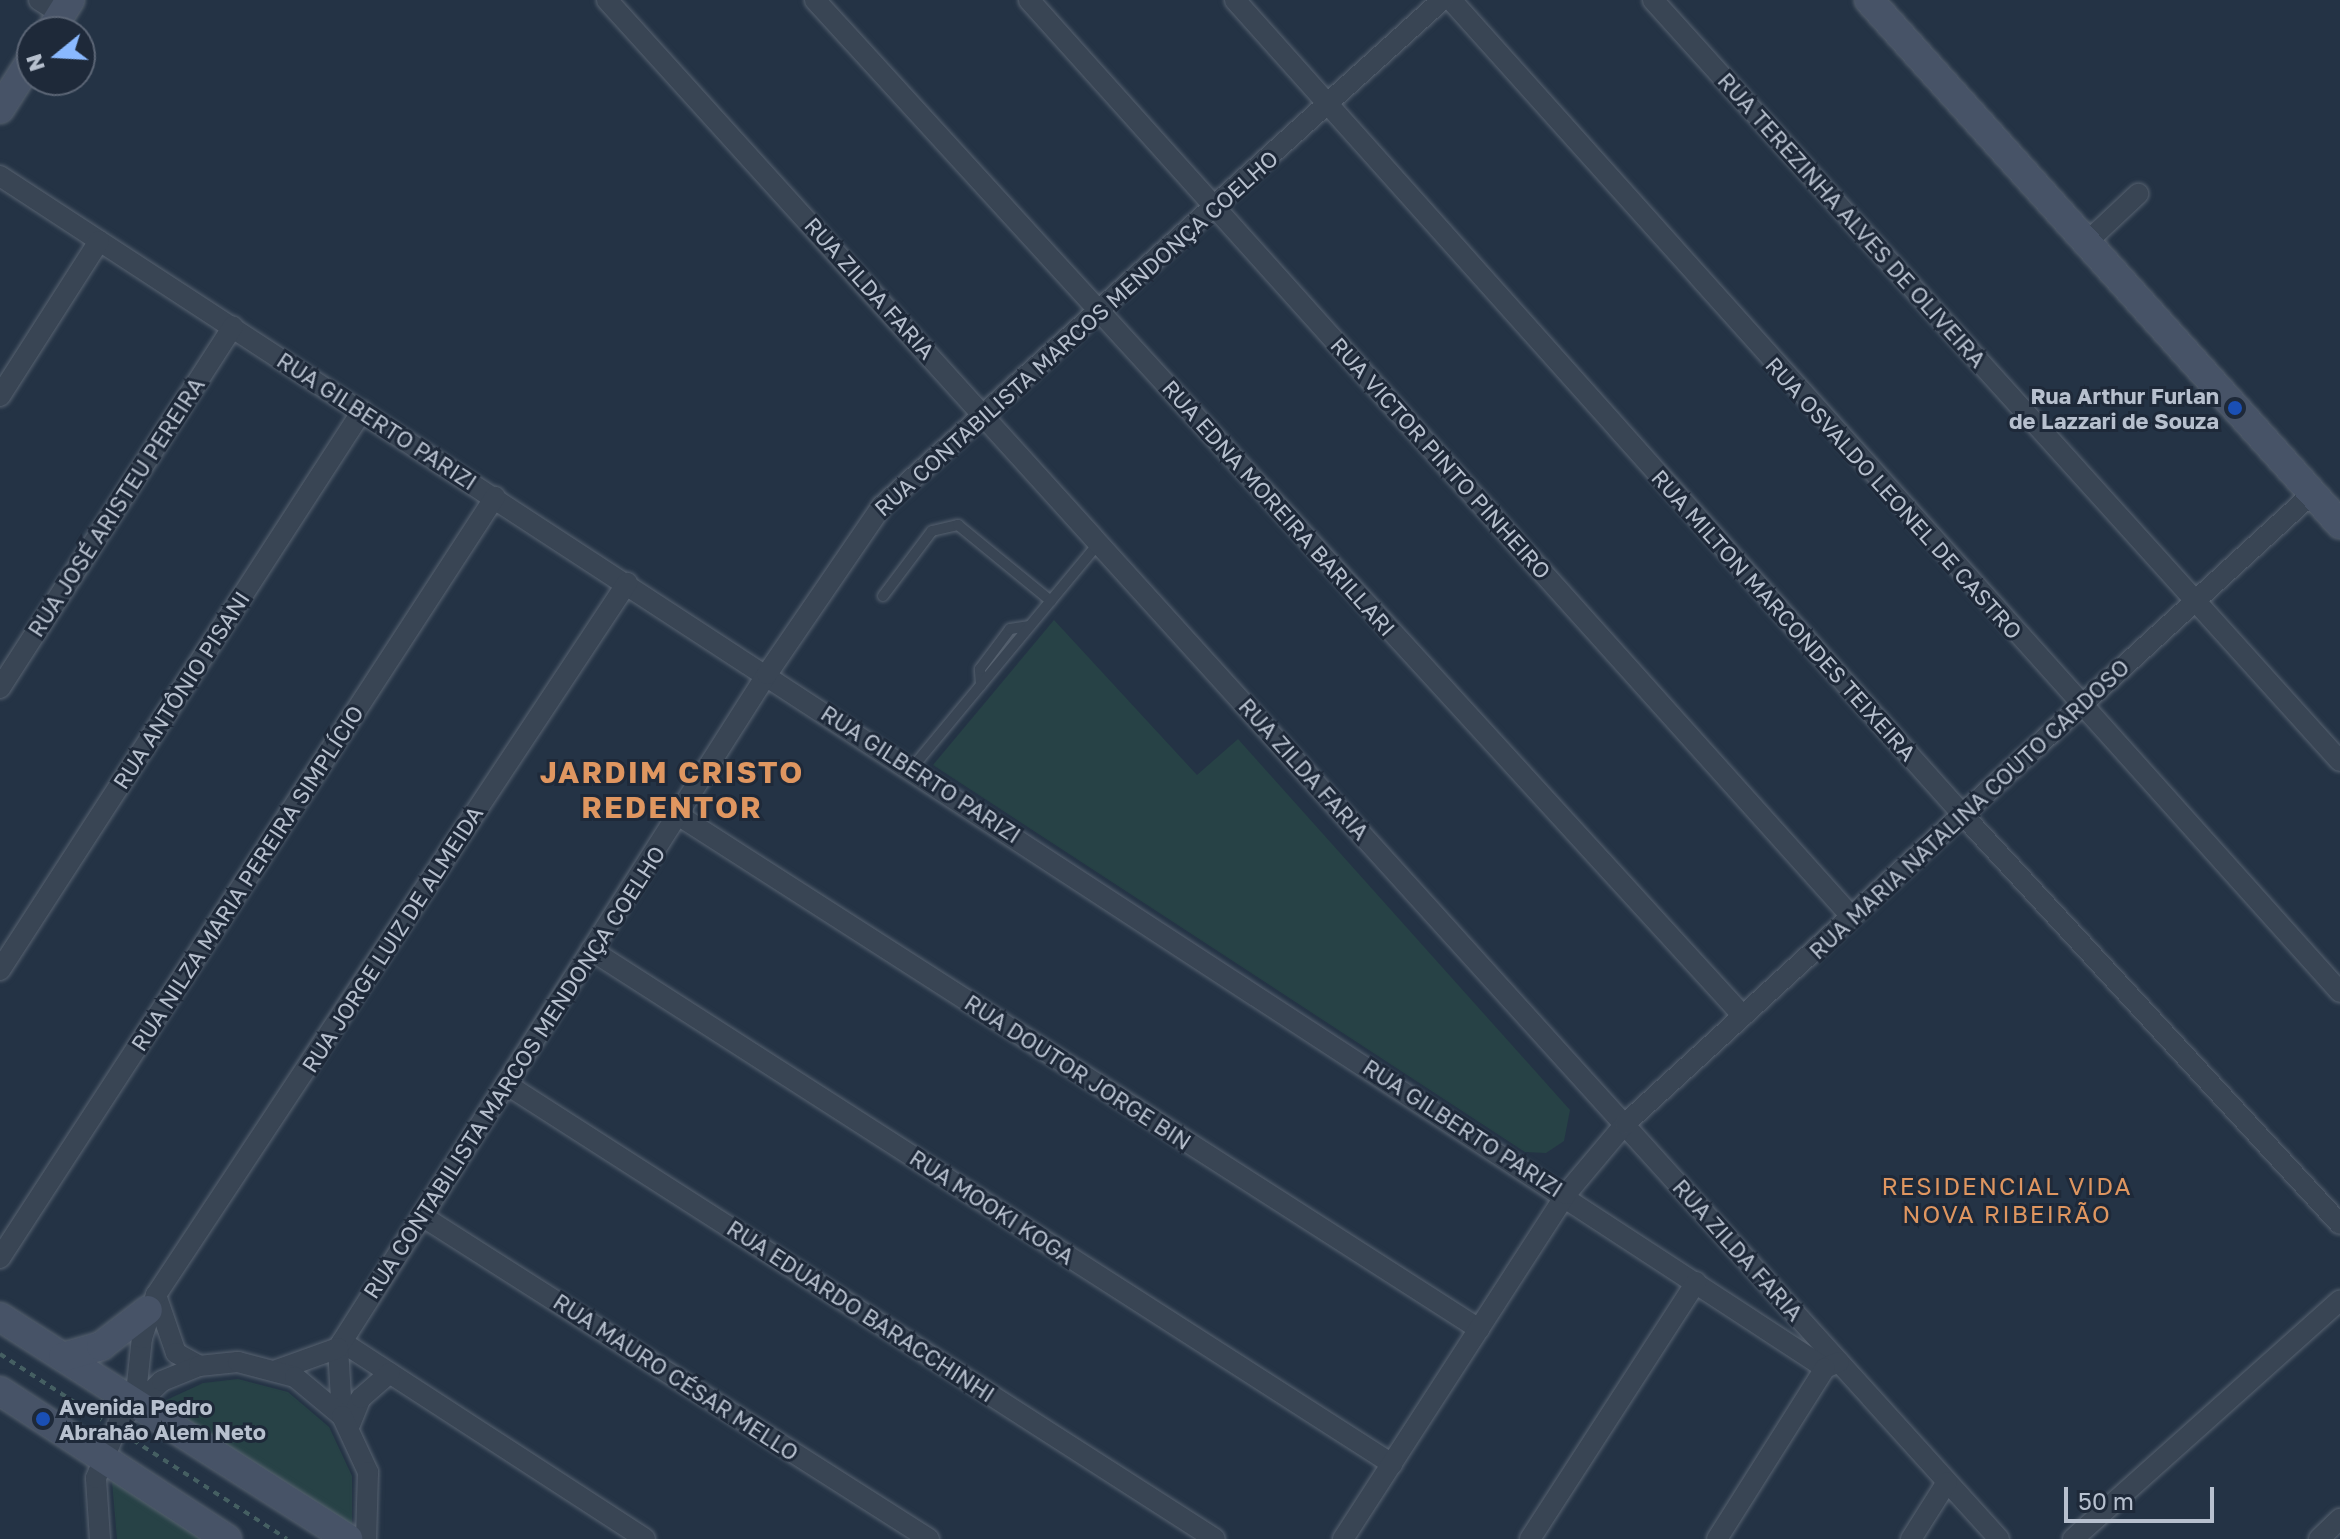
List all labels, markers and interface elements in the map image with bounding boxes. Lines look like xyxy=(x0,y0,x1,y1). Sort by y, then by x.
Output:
north arrow xyxy=(16,16,96,96)
text: N xyxy=(19,51,50,75)
street label: RUA TEREZINHA ALVES DE OLIVEIRA xyxy=(1713,67,1991,373)
street label: RUA CONTABILISTA MARCOS MENDONÇA COELHO xyxy=(869,145,1283,521)
street label: RUA ZILDA FARIA xyxy=(800,212,940,364)
street label: RUA VICTOR PINTO PINHEIRO xyxy=(1326,332,1556,584)
street label: RUA GILBERTO PARIZI xyxy=(272,347,482,495)
street label: RUA OSVALDO LEONEL DE CASTRO xyxy=(1760,352,2028,644)
street label: RUA JOSÉ ARISTEU PEREIRA xyxy=(22,372,210,642)
street label: RUA EDNA MOREIRA BARILLARI xyxy=(1157,375,1401,641)
place label: Rua Arthur Furlan de Lazzari de Souza xyxy=(2009,382,2219,434)
marker: Rua Arthur Furlan de Lazzari de Souza xyxy=(2226,399,2244,417)
street label: RUA MILTON MARCONDES TEIXEIRA xyxy=(1646,464,1922,766)
street label: RUA ANTÔNIO PISANI xyxy=(107,586,255,794)
street label: RUA MARIA NATALINA COUTO CARDOSO xyxy=(1804,654,2134,964)
street label: RUA ZILDA FARIA xyxy=(1234,693,1374,845)
street label: RUA NILZA MARIA PEREIRA SIMPLÍCIO xyxy=(125,700,369,1056)
street label: RUA GILBERTO PARIZI xyxy=(816,700,1026,848)
district label: JARDIM CRISTO REDENTOR xyxy=(540,754,804,824)
street label: RUA JORGE LUIZ DE ALMEIDA xyxy=(296,801,488,1077)
street label: RUA CONTABILISTA MARCOS MENDONÇA COELHO xyxy=(358,841,670,1303)
street label: RUA DOUTOR JORGE BIN xyxy=(960,989,1196,1155)
street label: RUA GILBERTO PARIZI xyxy=(1358,1054,1568,1202)
street label: RUA MOOKI KOGA xyxy=(905,1144,1079,1270)
district label: RESIDENCIAL VIDA NOVA RIBEIRÃO xyxy=(1881,1172,2133,1228)
street label: RUA ZILDA FARIA xyxy=(1668,1174,1808,1326)
street label: RUA EDUARDO BARACCHINHI xyxy=(722,1215,1000,1407)
street label: RUA MAURO CÉSAR MELLO xyxy=(549,1288,803,1466)
place label: Avenida Pedro Abrahão Alem Neto xyxy=(59,1393,266,1444)
marker: Avenida Pedro Abrahão Alem Neto xyxy=(34,1410,52,1428)
scale bar xyxy=(2068,1471,2218,1521)
text: 50 m xyxy=(2078,1486,2134,1515)

